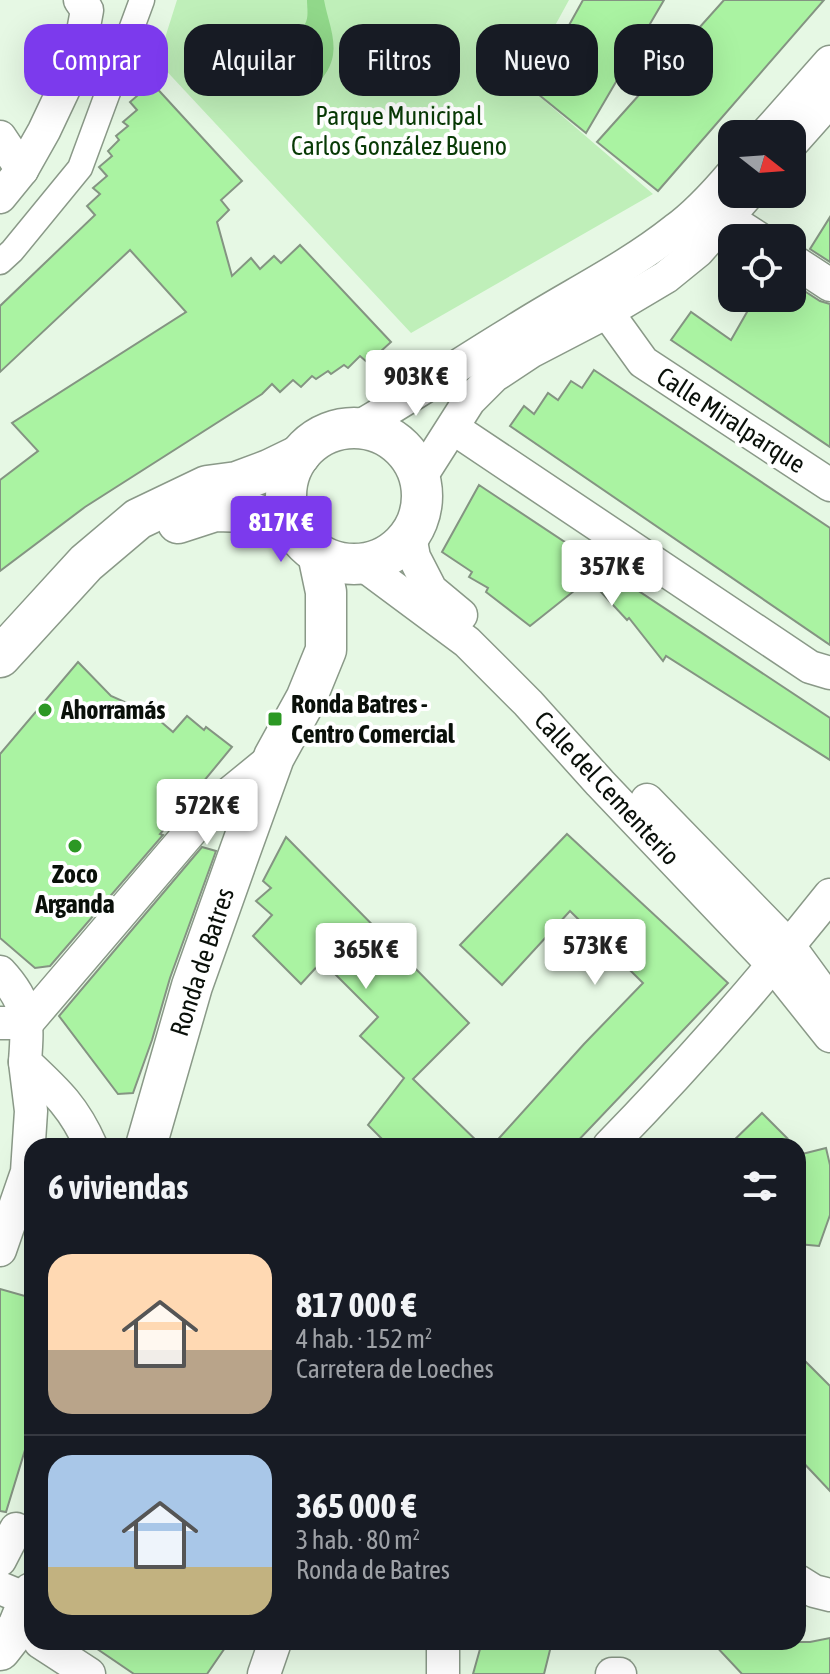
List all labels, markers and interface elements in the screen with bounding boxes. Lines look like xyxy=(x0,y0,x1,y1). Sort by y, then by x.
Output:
chip: Comprar xyxy=(24,24,168,96)
chip: Alquilar xyxy=(184,24,323,96)
chip: Filtros xyxy=(339,24,460,96)
chip: Nuevo xyxy=(476,24,598,96)
chip: Piso xyxy=(614,24,713,96)
park label: Parque Municipal Carlos González Bueno xyxy=(291,101,507,161)
north arrow xyxy=(718,120,806,208)
map controls xyxy=(718,120,806,312)
button: locate xyxy=(718,224,806,312)
pin: 903K € xyxy=(351,350,481,418)
text: 903K € xyxy=(384,361,448,391)
street label: Calle Miralparque xyxy=(651,361,811,479)
pin: 817K € xyxy=(216,496,346,564)
text: 817K € xyxy=(249,507,313,537)
pin: 357K € xyxy=(547,540,677,608)
text: 357K € xyxy=(580,551,644,581)
place label: Ronda Batres - Centro Comercial xyxy=(291,689,456,749)
place label: Ahorramás xyxy=(60,695,165,725)
marker: Ahorramás xyxy=(36,701,54,719)
street label: Calle del Cementerio xyxy=(528,705,686,871)
marker: Ronda Batres - Centro Comercial xyxy=(266,710,284,728)
pin: 572K € xyxy=(142,779,272,847)
text: 572K € xyxy=(175,790,239,820)
marker: Zoco Arganda xyxy=(66,837,84,855)
place label: Zoco Arganda xyxy=(34,859,115,919)
street label: Ronda de Batres xyxy=(164,884,240,1040)
pin: 573K € xyxy=(530,919,660,987)
pin: 365K € xyxy=(301,923,431,991)
text: 573K € xyxy=(563,930,627,960)
text: 365K € xyxy=(334,934,398,964)
icon: filters xyxy=(738,1164,782,1208)
text: 6 viviendas xyxy=(48,1167,188,1206)
text: 817 000 € xyxy=(296,1285,417,1324)
icon: home xyxy=(112,1286,208,1382)
text: 4 hab. · 152 m² xyxy=(296,1324,432,1354)
text: Carretera de Loeches xyxy=(296,1354,494,1384)
text: 365 000 € xyxy=(296,1486,417,1525)
icon: home xyxy=(112,1487,208,1583)
text: 3 hab. · 80 m² xyxy=(296,1525,420,1555)
text: Ronda de Batres xyxy=(296,1555,450,1585)

